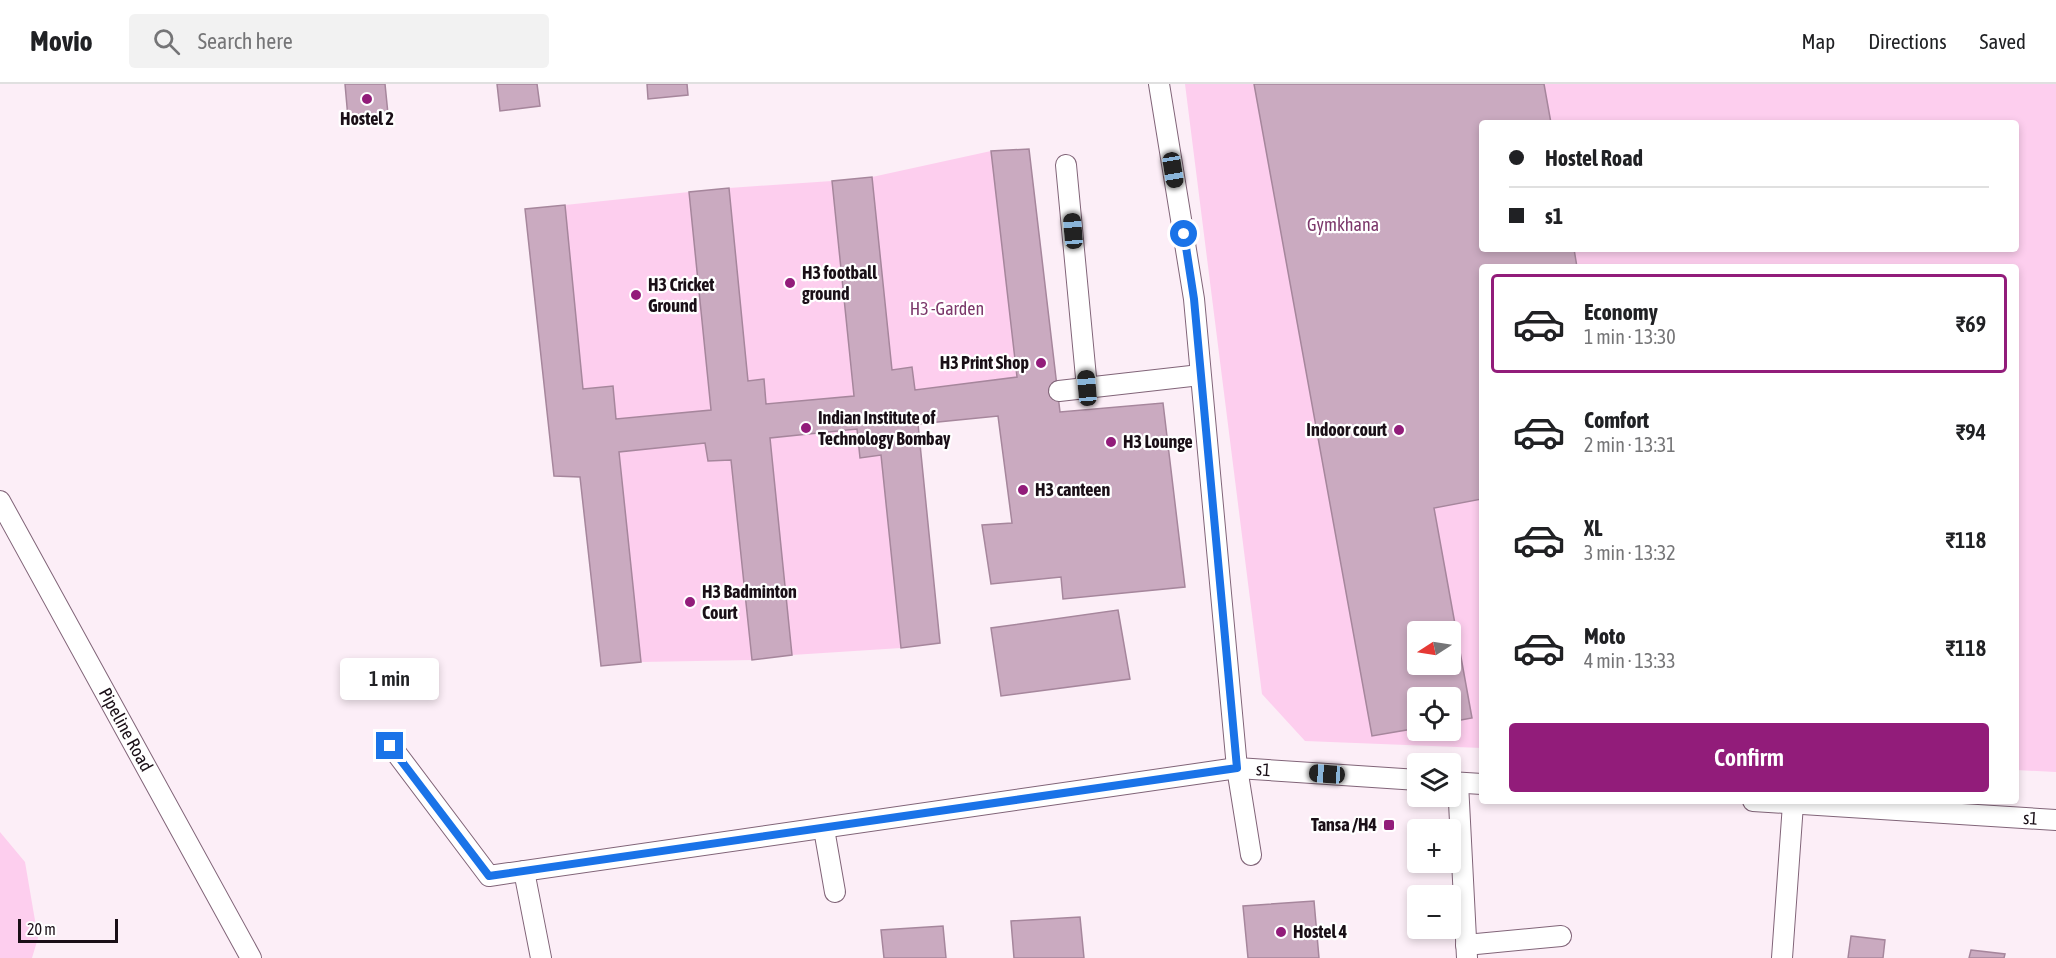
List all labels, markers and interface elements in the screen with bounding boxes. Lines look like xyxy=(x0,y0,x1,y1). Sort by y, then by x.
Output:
search box xyxy=(129,14,549,68)
text: Movio xyxy=(30,25,93,57)
icon: search xyxy=(150,25,183,58)
text: Search here xyxy=(198,28,293,54)
text: Map xyxy=(1801,29,1835,53)
text: Directions xyxy=(1868,29,1947,53)
text: Saved xyxy=(1980,29,2026,53)
marker: Hostel 2 xyxy=(360,92,374,106)
place label: Hostel 2 xyxy=(340,108,394,129)
text: Hostel Road xyxy=(1545,145,1643,171)
car xyxy=(1161,151,1185,189)
text: s1 xyxy=(1545,203,1563,229)
car xyxy=(1062,212,1084,250)
park label: Gymkhana xyxy=(1307,214,1379,235)
route start xyxy=(1170,220,1197,247)
place label: H3 football ground xyxy=(802,262,877,304)
place label: H3 Cricket Ground xyxy=(648,274,715,316)
marker: H3 football ground xyxy=(783,276,797,290)
marker: H3 Cricket Ground xyxy=(629,288,643,302)
icon: car xyxy=(1512,297,1566,351)
park label: H3 -Garden xyxy=(910,298,984,319)
text: Economy xyxy=(1584,299,1658,325)
text: ₹69 xyxy=(1956,311,1986,337)
text: 1 min · 13:30 xyxy=(1584,325,1676,348)
place label: H3 Print Shop xyxy=(940,352,1029,373)
marker: H3 Print Shop xyxy=(1034,356,1048,370)
car xyxy=(1076,369,1098,407)
icon: car xyxy=(1512,405,1566,459)
place label: Indian Institute of Technology Bombay xyxy=(818,407,951,449)
text: Comfort xyxy=(1584,407,1649,433)
place label: Indoor court xyxy=(1306,419,1388,440)
text: ₹94 xyxy=(1956,419,1986,445)
marker: Indian Institute of Technology Bombay xyxy=(799,421,813,435)
marker: Indoor court xyxy=(1392,423,1406,437)
place label: H3 Lounge xyxy=(1123,431,1193,452)
text: 2 min · 13:31 xyxy=(1584,433,1676,456)
marker: H3 Lounge xyxy=(1104,435,1118,449)
place label: H3 canteen xyxy=(1035,479,1110,500)
marker: H3 canteen xyxy=(1016,483,1030,497)
icon: car xyxy=(1512,513,1566,567)
text: XL xyxy=(1584,515,1602,541)
text: ₹118 xyxy=(1946,527,1986,553)
text: 3 min · 13:32 xyxy=(1584,541,1676,564)
place label: H3 Badminton Court xyxy=(702,581,797,623)
marker: H3 Badminton Court xyxy=(683,595,697,609)
north arrow xyxy=(1407,621,1461,675)
map controls xyxy=(1407,621,1461,939)
icon: car xyxy=(1512,621,1566,675)
text: Moto xyxy=(1584,623,1626,649)
text: ₹118 xyxy=(1946,635,1986,661)
text: 4 min · 13:33 xyxy=(1584,649,1676,672)
callout: 1 min xyxy=(340,659,440,701)
text: 1 min xyxy=(369,667,410,690)
street label: Pipeline Road xyxy=(95,684,157,775)
button: locate xyxy=(1407,687,1461,741)
button: Confirm xyxy=(1509,723,1989,792)
route end xyxy=(376,732,403,759)
button: layers xyxy=(1407,753,1461,807)
street label: s1 xyxy=(1255,758,1272,780)
car xyxy=(1308,764,1346,784)
street label: s1 xyxy=(2022,807,2039,829)
place label: Tansa /H4 xyxy=(1311,814,1377,835)
marker: Tansa /H4 xyxy=(1382,818,1396,832)
button: + xyxy=(1407,819,1461,873)
button: − xyxy=(1407,885,1461,939)
scale bar xyxy=(18,916,118,944)
text: 20 m xyxy=(27,920,56,938)
place label: Hostel 4 xyxy=(1293,921,1347,942)
marker: Hostel 4 xyxy=(1274,925,1288,939)

